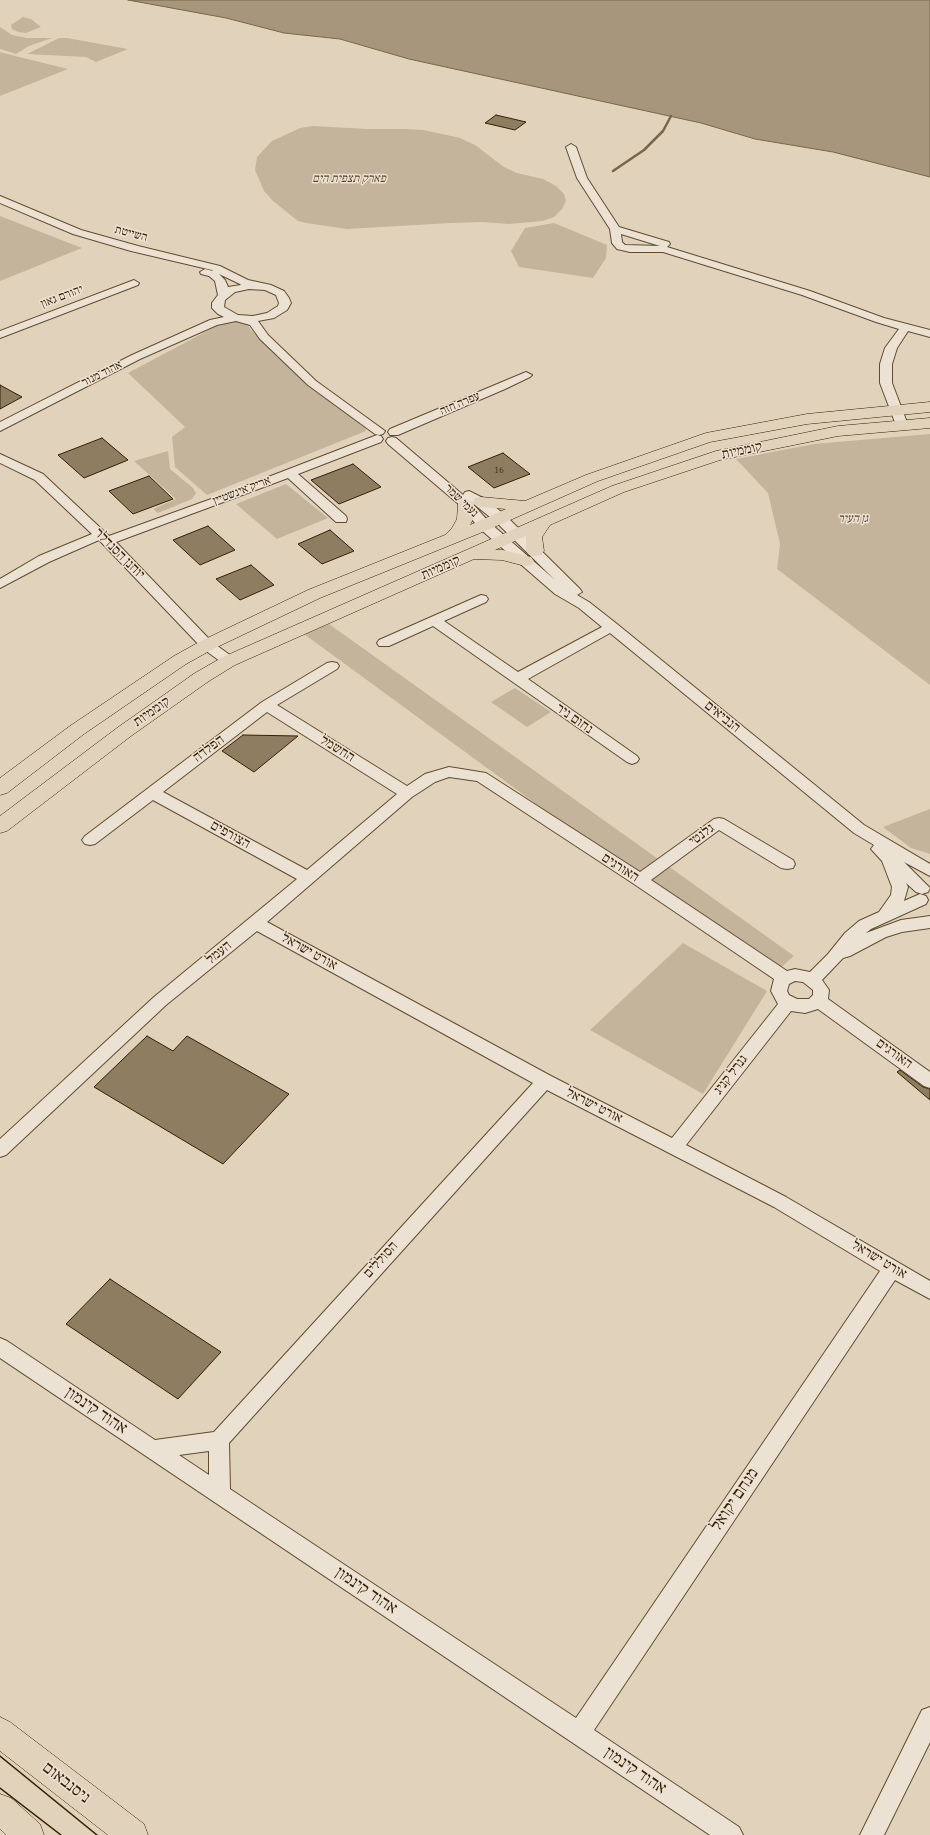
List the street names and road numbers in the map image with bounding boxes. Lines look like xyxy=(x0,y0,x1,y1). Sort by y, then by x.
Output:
street label: השייטת xyxy=(113,223,149,245)
street label: יהורם גאון xyxy=(39,282,85,312)
street label: אהוד מנור xyxy=(79,358,125,390)
street label: עפרה חזה xyxy=(438,389,482,419)
street label: קוממיות xyxy=(720,438,764,464)
street label: אריק אינשטיין xyxy=(211,473,273,509)
street label: נעמי שמר xyxy=(441,481,481,521)
street label: יוחנן הסנדלר xyxy=(90,525,148,583)
street label: קוממיות xyxy=(419,552,463,584)
street label: קוממיות xyxy=(130,693,174,731)
street label: הנביאים xyxy=(701,697,743,737)
street label: נחום ניר xyxy=(552,700,596,738)
street label: הפלדה xyxy=(190,732,228,766)
street label: החשמל xyxy=(316,732,358,766)
street label: הצורפים xyxy=(207,817,253,853)
street label: גלנטי xyxy=(686,820,718,850)
street label: האורגים xyxy=(598,850,642,886)
street label: אורט ישראל xyxy=(278,930,340,974)
street label: העמל xyxy=(203,938,235,968)
street label: האורגים xyxy=(872,1035,916,1073)
street label: גנרל קניג xyxy=(710,1052,752,1098)
street label: אורט ישראל xyxy=(563,1084,625,1128)
street label: אורט ישראל xyxy=(848,1237,910,1283)
street label: הסוללים xyxy=(360,1238,402,1282)
street label: אהוד קינמון xyxy=(61,1383,131,1439)
street label: מנחם יקואל xyxy=(706,1464,764,1536)
street label: אהוד קינמון xyxy=(331,1563,401,1619)
street label: אהוד קינמון xyxy=(600,1743,670,1799)
street label: ניסנבאום xyxy=(38,1758,94,1808)

